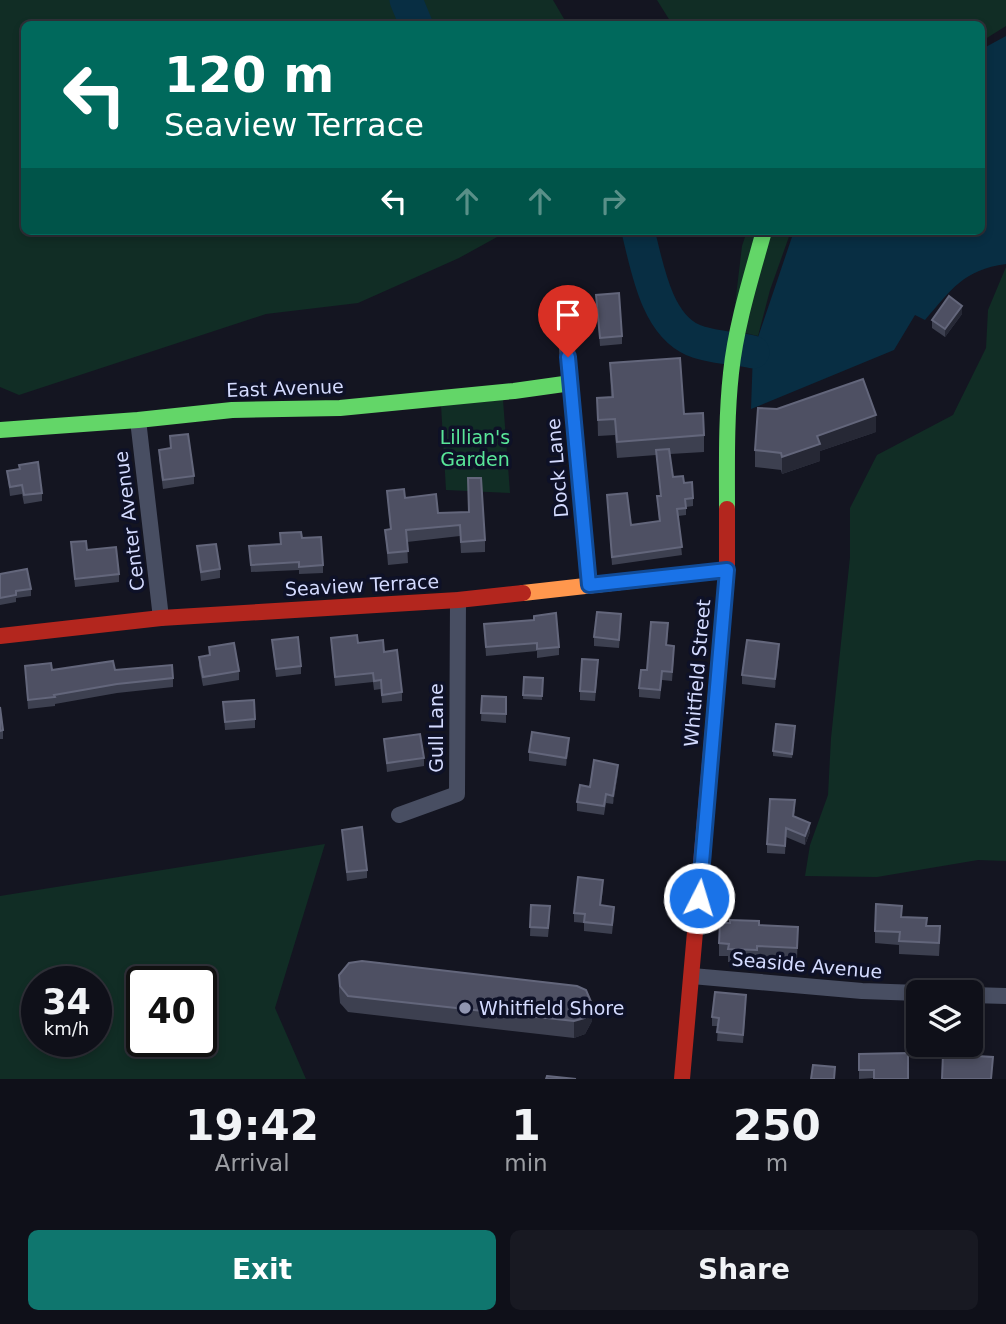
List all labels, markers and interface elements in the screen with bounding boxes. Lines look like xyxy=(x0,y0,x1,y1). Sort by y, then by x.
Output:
text: 120 m xyxy=(164,47,334,104)
icon: left xyxy=(49,49,140,140)
text: Seaview Terrace xyxy=(164,106,424,144)
icon: left xyxy=(375,182,413,220)
icon: ahead xyxy=(448,182,486,220)
icon: ahead xyxy=(521,182,559,220)
icon: right xyxy=(594,182,632,220)
pin xyxy=(538,285,598,357)
icon: arrive xyxy=(549,296,587,334)
street label: East Avenue xyxy=(226,375,344,401)
street label: Dock Lane xyxy=(542,417,572,519)
park label: Lillian's Garden xyxy=(440,426,510,470)
street label: Center Avenue xyxy=(110,450,148,592)
street label: Seaview Terrace xyxy=(284,570,440,600)
street label: Whitfield Street xyxy=(680,598,714,748)
street label: Gull Lane xyxy=(425,683,447,773)
position arrow xyxy=(662,861,736,935)
street label: Seaside Avenue xyxy=(731,947,883,983)
speed limit sign: 40 xyxy=(126,966,217,1057)
map controls xyxy=(906,980,983,1057)
button: layers xyxy=(906,980,983,1057)
text: 34 xyxy=(42,982,91,1022)
place label: Whitfield Shore xyxy=(479,997,624,1019)
marker: Whitfield Shore xyxy=(457,1000,473,1016)
text: km/h xyxy=(44,1018,89,1039)
text: 19:42 xyxy=(185,1101,319,1150)
text: 1 xyxy=(511,1101,541,1150)
text: 250 xyxy=(733,1101,821,1150)
text: Arrival xyxy=(215,1150,290,1176)
text: min xyxy=(504,1150,548,1176)
text: m xyxy=(766,1150,788,1176)
button: Exit xyxy=(28,1230,496,1310)
button: Share xyxy=(510,1230,978,1310)

